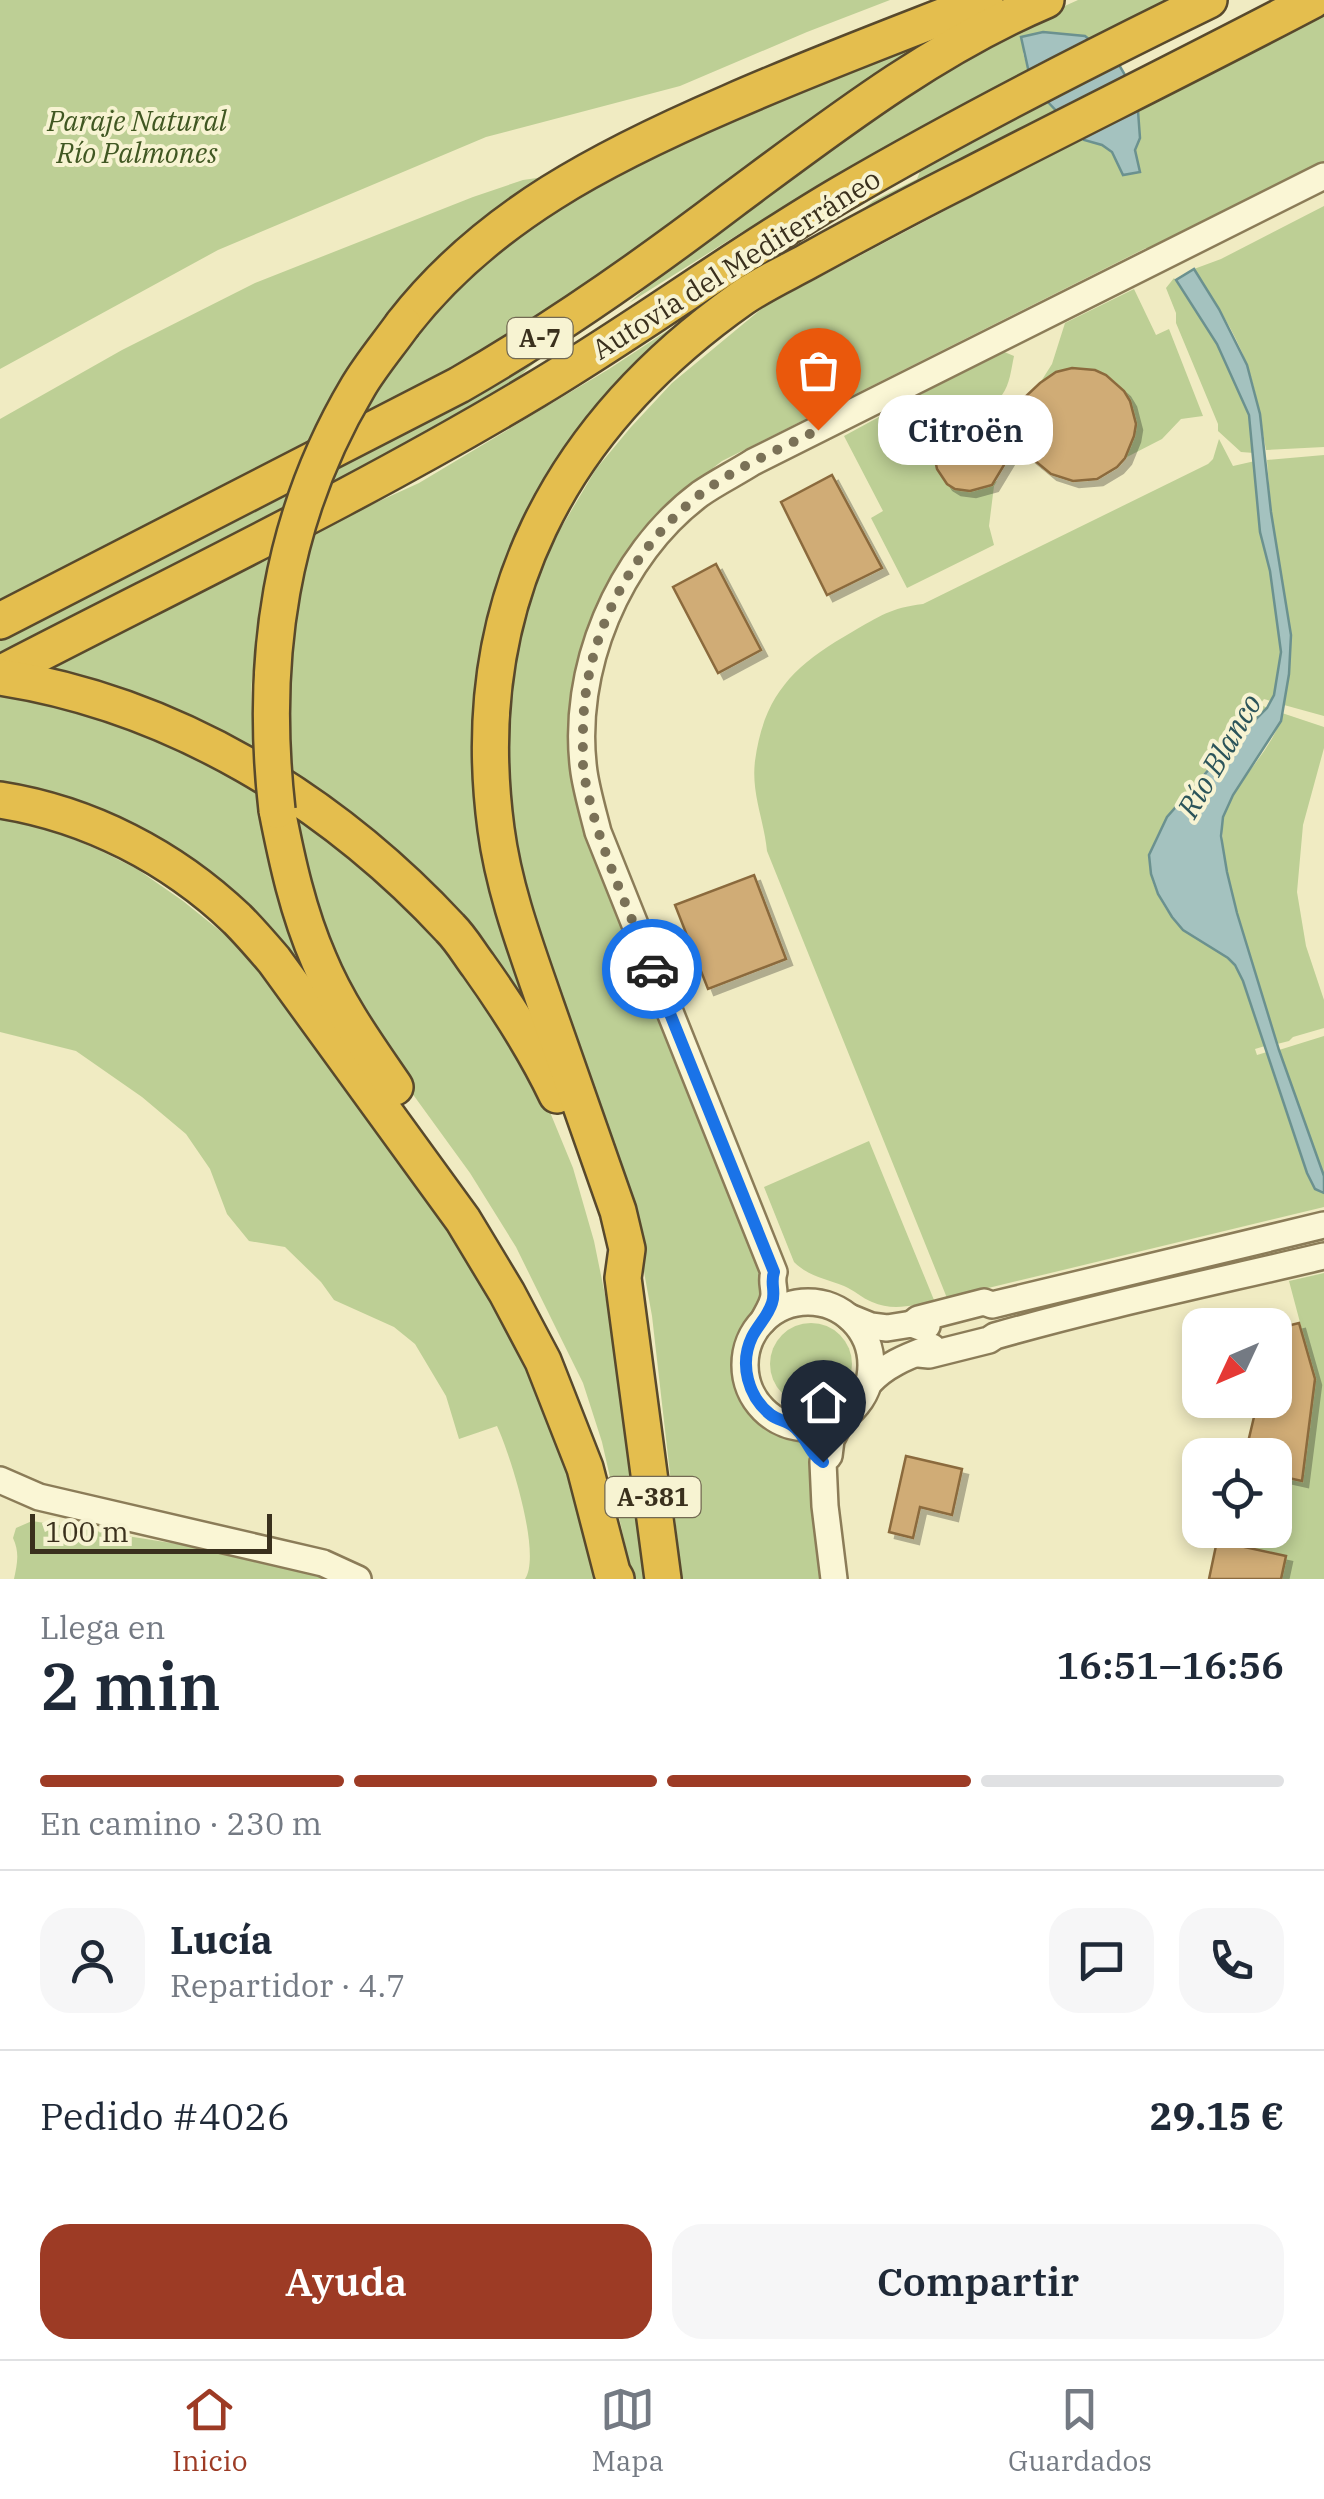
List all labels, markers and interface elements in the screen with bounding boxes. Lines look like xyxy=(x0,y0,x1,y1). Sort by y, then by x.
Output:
park label: Paraje Natural Río Palmones xyxy=(46,102,228,171)
street label: Autovía del Mediterráneo xyxy=(585,160,887,368)
road number: A-7 xyxy=(508,318,572,358)
pin xyxy=(776,328,861,431)
icon: bag xyxy=(791,343,846,398)
callout: Citroën xyxy=(878,395,1053,465)
text: Citroën xyxy=(907,409,1024,451)
water label: Río Blanco xyxy=(1167,686,1270,825)
courier xyxy=(602,919,702,1019)
icon: car xyxy=(625,942,680,997)
north arrow xyxy=(1182,1308,1292,1418)
map controls xyxy=(1182,1308,1292,1548)
pin xyxy=(781,1360,866,1463)
icon: home xyxy=(796,1375,851,1430)
button: locate xyxy=(1182,1438,1292,1548)
road number: A-381 xyxy=(606,1477,700,1517)
scale bar xyxy=(30,1509,272,1554)
text: 100 m xyxy=(45,1513,129,1550)
text: Llega en xyxy=(40,1606,166,1648)
text: 16:51–16:56 xyxy=(1057,1640,1284,1689)
text: 2 min xyxy=(40,1643,221,1728)
text: En camino · 230 m xyxy=(40,1802,322,1844)
button: person xyxy=(40,1908,145,2013)
button: chat xyxy=(1049,1908,1154,2013)
button: phone xyxy=(1179,1908,1284,2013)
text: Lucía xyxy=(170,1915,273,1964)
text: Repartidor · 4.7 xyxy=(170,1964,405,2006)
text: Pedido #4026 xyxy=(40,2091,290,2140)
text: 29.15 € xyxy=(1150,2091,1284,2140)
button: Ayuda xyxy=(40,2224,652,2339)
button: Compartir xyxy=(672,2224,1284,2339)
tab: Inicio xyxy=(172,2382,247,2479)
tab: Mapa xyxy=(591,2382,664,2479)
tab: Guardados xyxy=(1008,2382,1152,2479)

